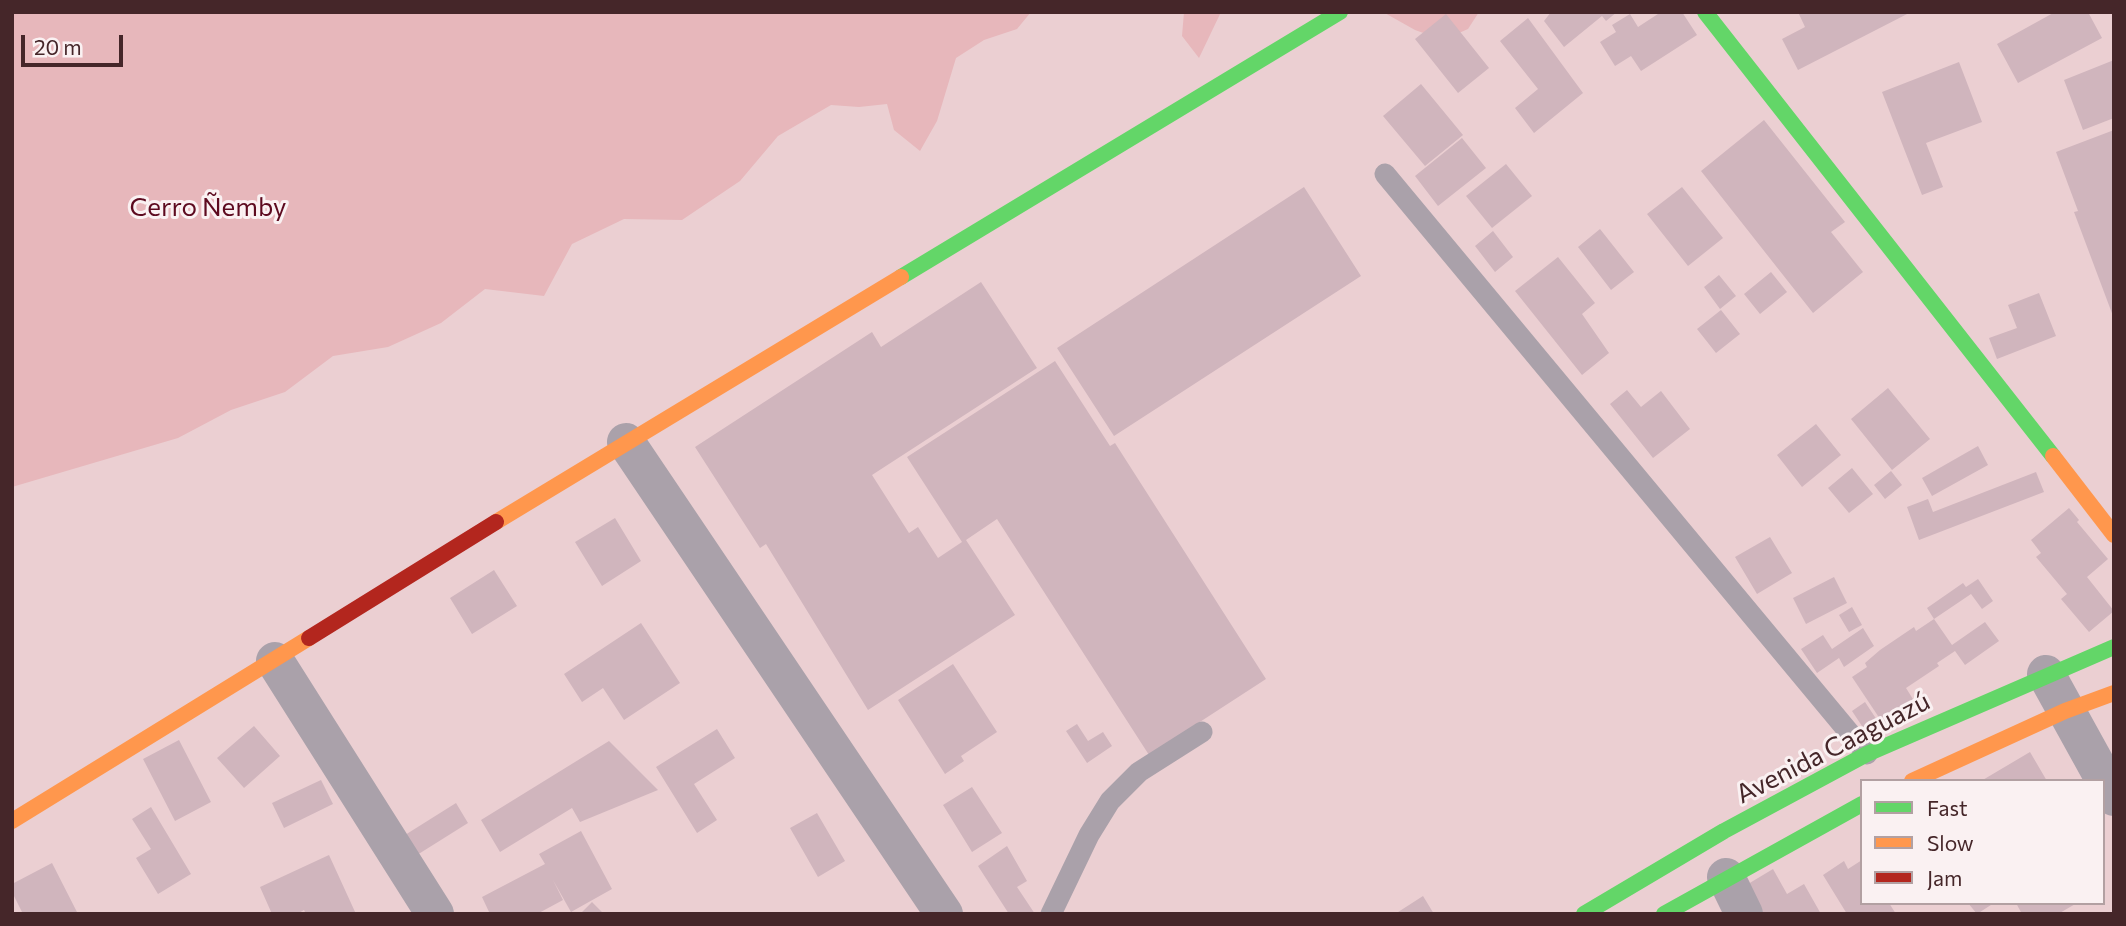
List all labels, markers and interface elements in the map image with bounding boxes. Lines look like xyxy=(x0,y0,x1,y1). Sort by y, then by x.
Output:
scale bar xyxy=(24,21,126,65)
text: 20 m xyxy=(34,34,82,59)
park label: Cerro Ñemby xyxy=(130,191,286,223)
street label: Avenida Caaguazú xyxy=(1731,686,1935,810)
legend xyxy=(1860,779,2105,905)
text: Fast xyxy=(1927,795,1968,820)
text: Slow xyxy=(1927,830,1974,855)
text: Jam xyxy=(1927,865,1962,890)

